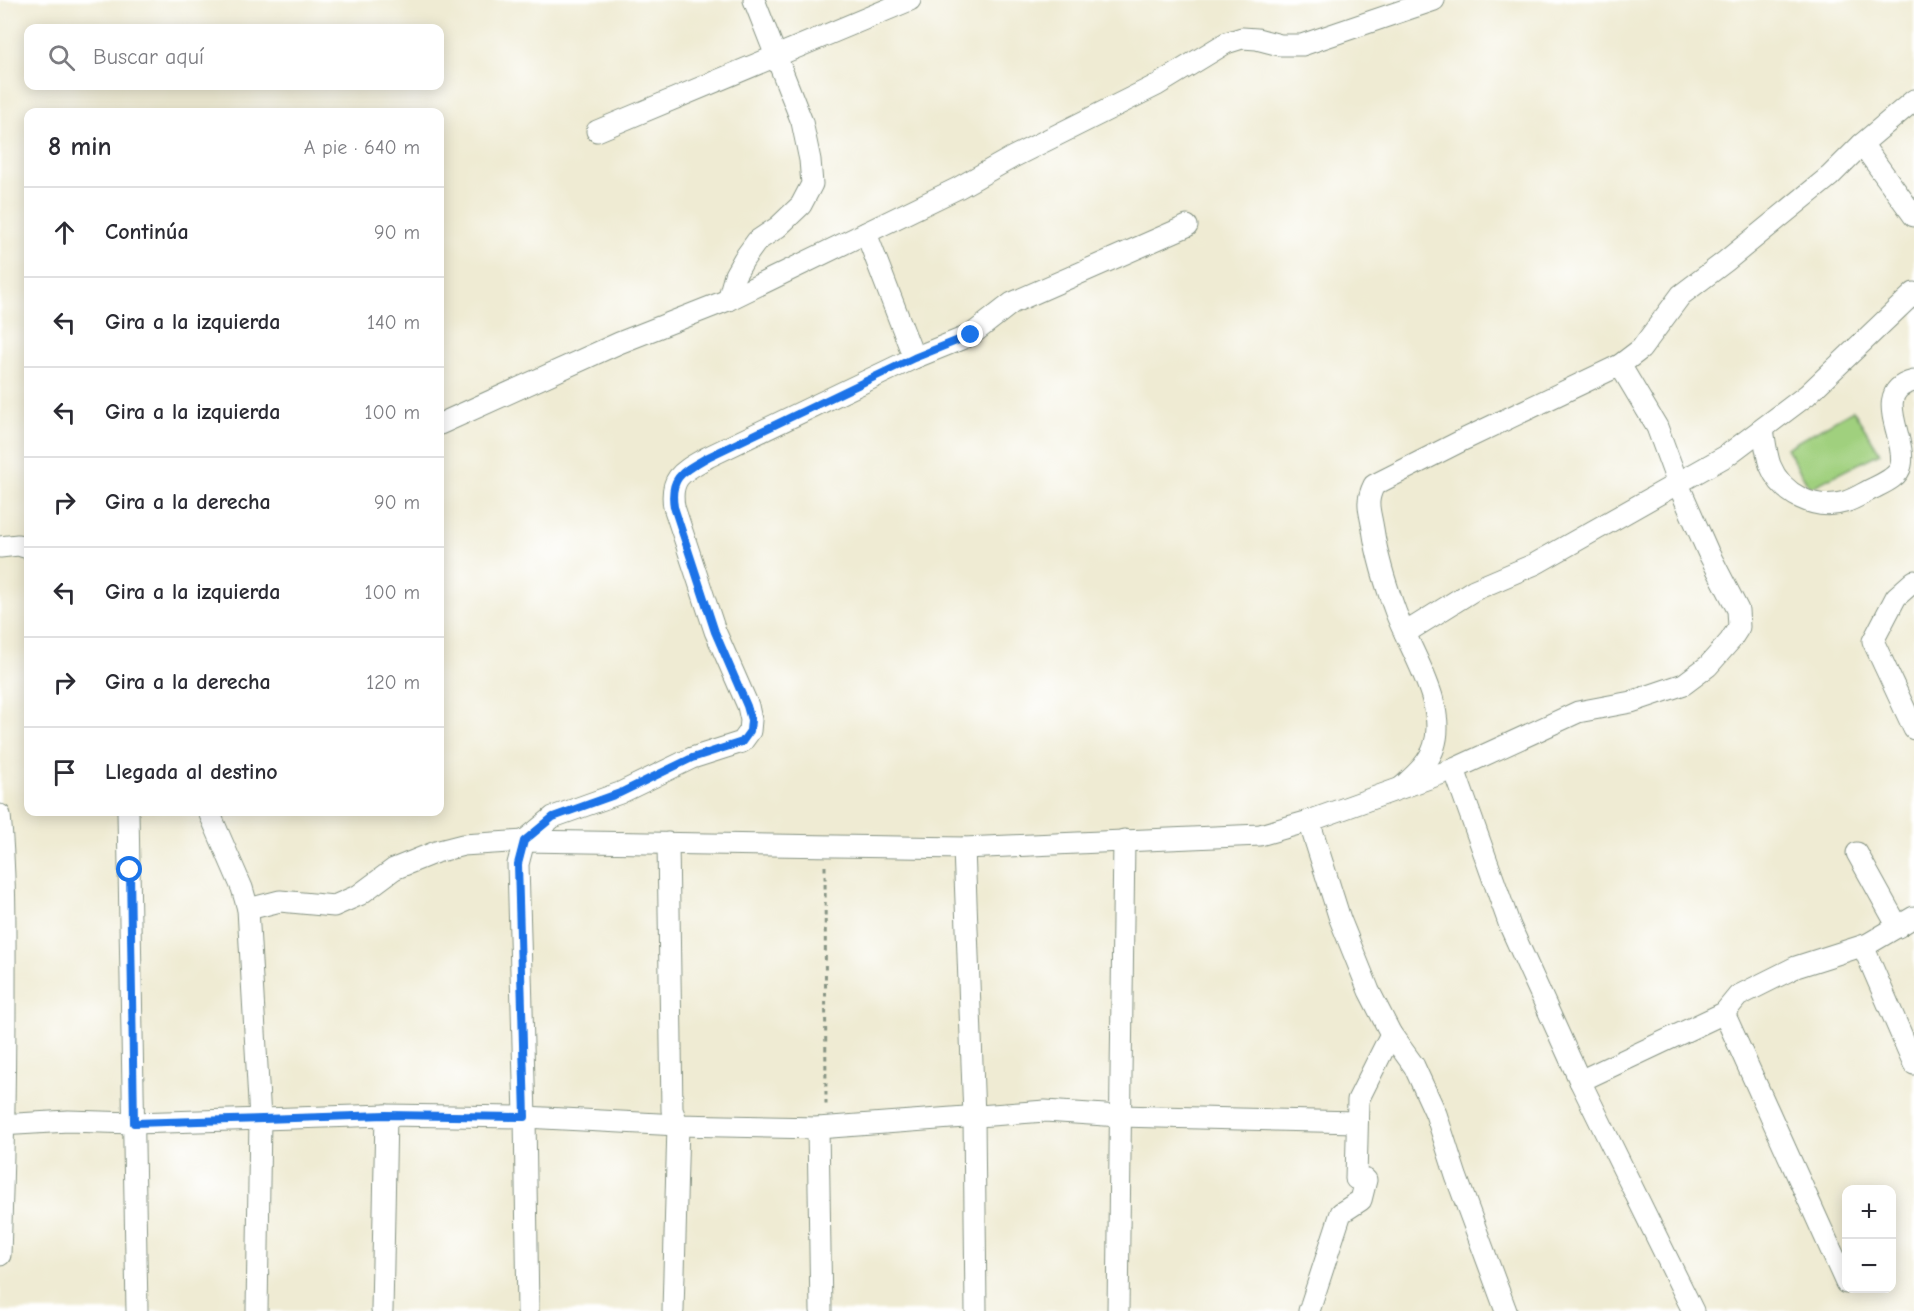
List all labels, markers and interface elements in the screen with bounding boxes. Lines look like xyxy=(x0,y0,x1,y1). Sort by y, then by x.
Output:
search box xyxy=(24,24,444,90)
icon: search xyxy=(45,41,78,74)
text: Buscar aquí xyxy=(93,44,204,70)
text: 8 min xyxy=(48,132,112,162)
text: A pie · 640 m xyxy=(304,136,420,159)
icon: ahead xyxy=(48,216,81,249)
text: Continúa xyxy=(105,219,189,245)
text: 90 m xyxy=(374,221,420,244)
icon: left xyxy=(48,306,81,339)
text: Gira a la izquierda xyxy=(105,309,280,335)
text: 140 m xyxy=(367,311,420,334)
route end xyxy=(957,321,983,347)
icon: left xyxy=(48,396,81,429)
text: Gira a la izquierda xyxy=(105,399,280,425)
text: 100 m xyxy=(365,401,420,424)
icon: right xyxy=(48,486,81,519)
text: Gira a la derecha xyxy=(105,489,271,515)
text: 90 m xyxy=(374,491,420,514)
icon: left xyxy=(48,576,81,609)
text: Gira a la izquierda xyxy=(105,579,280,605)
text: 100 m xyxy=(365,581,420,604)
icon: right xyxy=(48,666,81,699)
text: Gira a la derecha xyxy=(105,669,271,695)
text: 120 m xyxy=(366,671,420,694)
icon: arrive xyxy=(48,756,81,789)
text: Llegada al destino xyxy=(105,759,278,785)
route start xyxy=(116,856,142,882)
map controls xyxy=(1842,1185,1896,1293)
button: + xyxy=(1842,1185,1896,1239)
button: − xyxy=(1842,1239,1896,1293)

